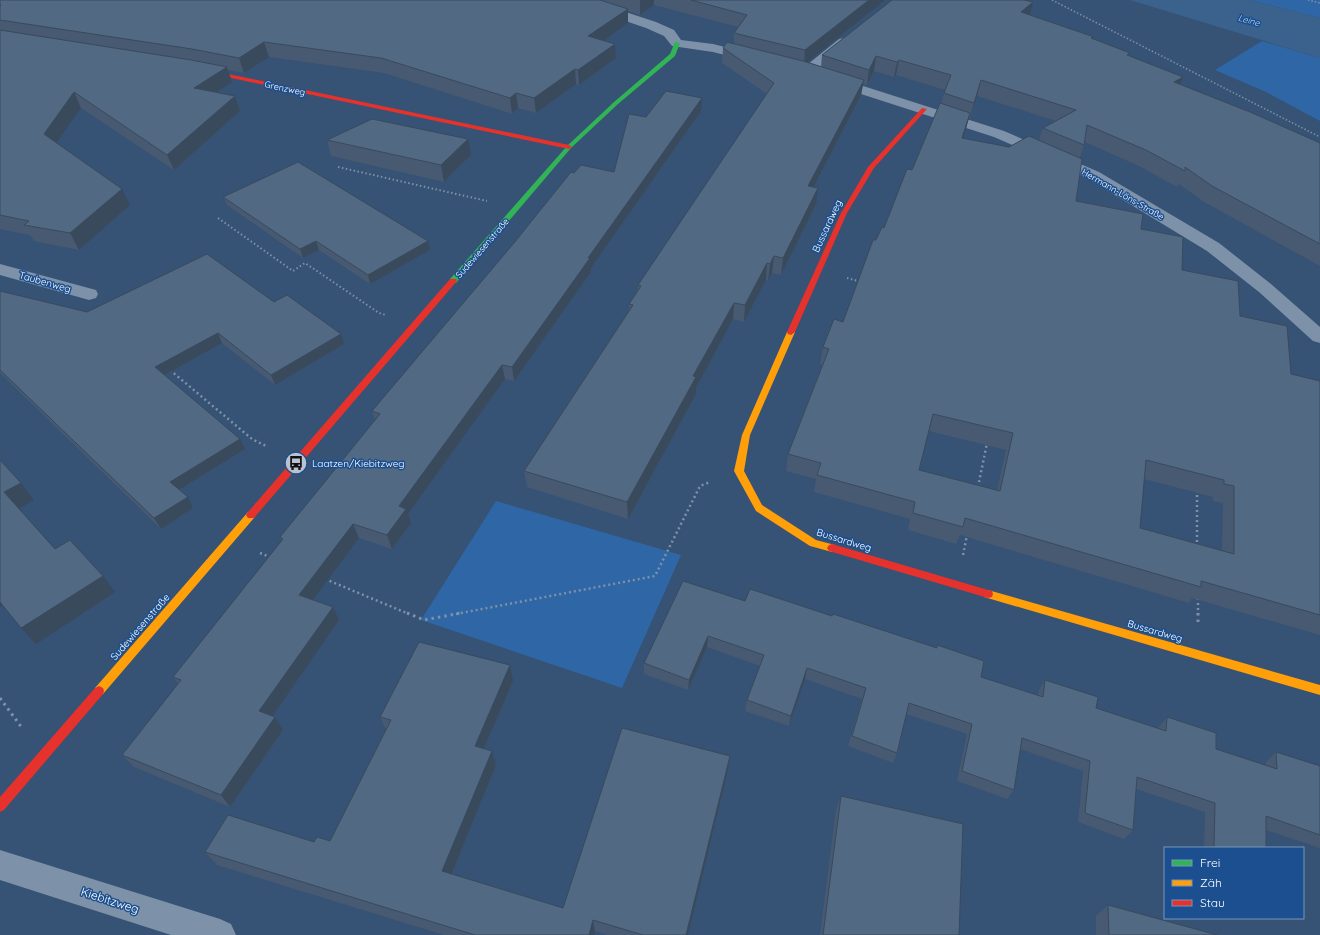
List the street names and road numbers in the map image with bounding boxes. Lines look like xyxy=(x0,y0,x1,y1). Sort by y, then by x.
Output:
street label: Grenzweg xyxy=(264,78,306,98)
street label: Hermann-Löns-Straße xyxy=(1080,166,1166,222)
street label: Bussardweg xyxy=(809,198,845,254)
street label: Sudewiesenstraße xyxy=(453,216,511,280)
street label: Taubenweg xyxy=(17,268,73,296)
street label: Bussardweg xyxy=(815,525,873,555)
street label: Sudewiesenstraße xyxy=(108,591,173,663)
street label: Bussardweg xyxy=(1126,617,1184,645)
street label: Kiebitzweg xyxy=(79,884,141,916)

